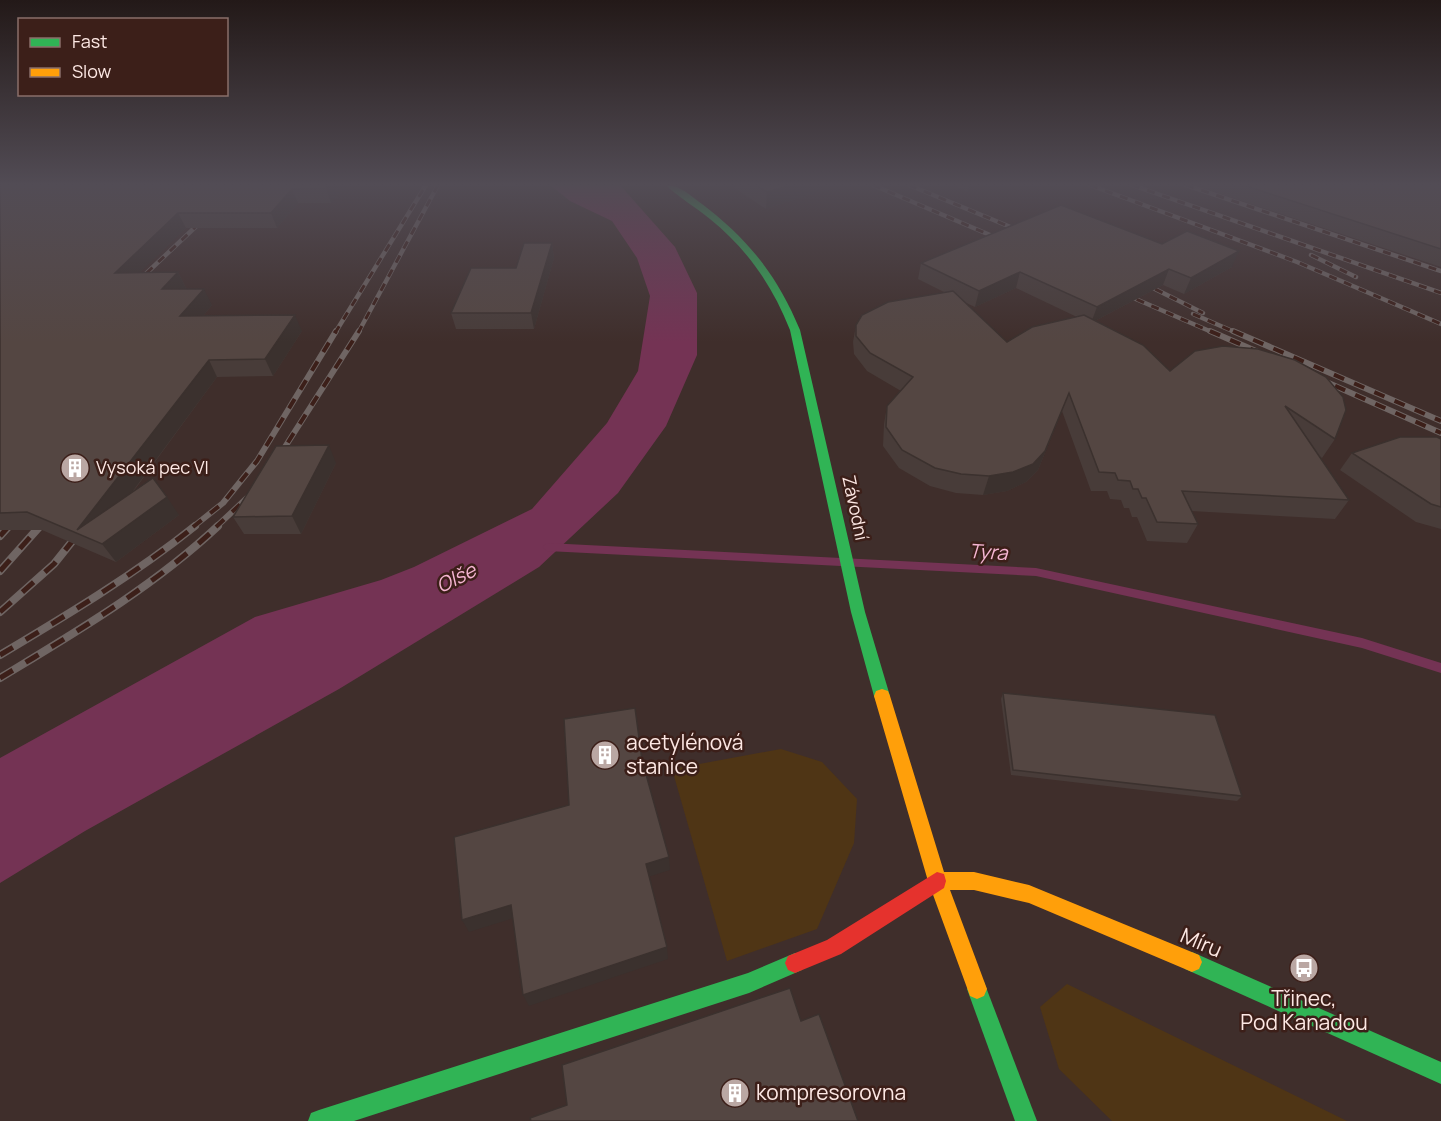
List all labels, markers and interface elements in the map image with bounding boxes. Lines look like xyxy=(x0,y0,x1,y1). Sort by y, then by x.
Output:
legend xyxy=(18,18,228,96)
text: Fast xyxy=(72,29,107,53)
text: Slow xyxy=(72,59,112,83)
building icon: Vysoká pec VI xyxy=(59,452,91,484)
place label: Vysoká pec VI xyxy=(96,455,209,479)
street label: Závodní xyxy=(837,473,875,542)
water label: Tyra xyxy=(968,537,1009,566)
water label: Olše xyxy=(431,556,481,599)
place label: acetylénová stanice xyxy=(626,728,743,780)
building icon: acetylénová stanice xyxy=(589,739,621,771)
street label: Míru xyxy=(1176,921,1226,963)
bus stop icon: Třinec, Pod Kanadou xyxy=(1288,952,1320,984)
place label: Třinec, Pod Kanadou xyxy=(1240,984,1368,1036)
building icon: kompresorovna xyxy=(719,1077,751,1109)
place label: kompresorovna xyxy=(756,1078,906,1106)

